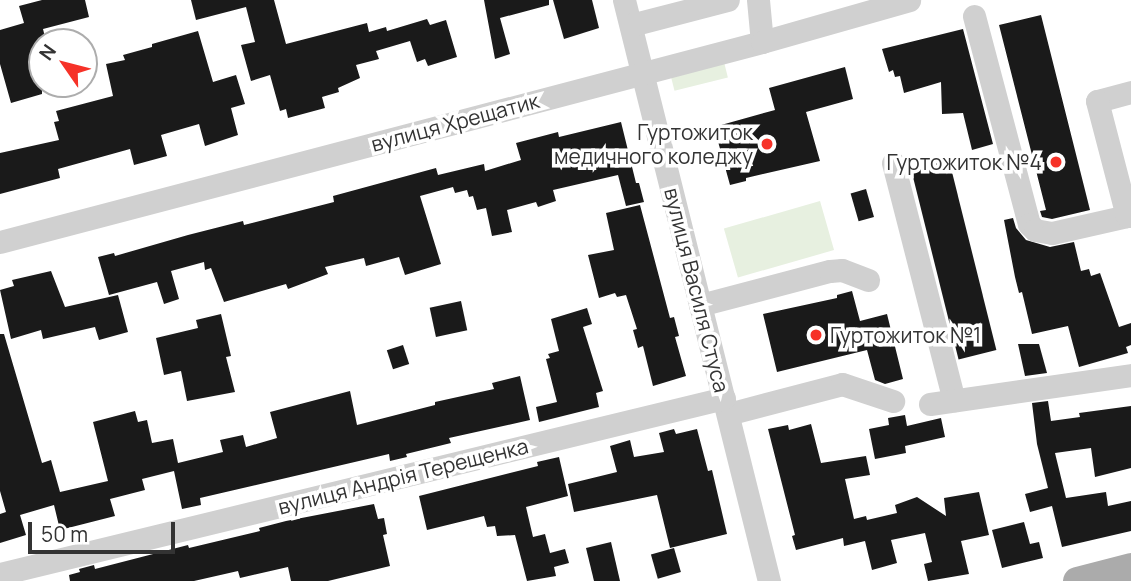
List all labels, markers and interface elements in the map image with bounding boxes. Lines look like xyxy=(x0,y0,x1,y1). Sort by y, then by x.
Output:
north arrow xyxy=(28,28,98,98)
text: N xyxy=(33,39,62,65)
street label: вулиця Хрещатик xyxy=(368,87,542,157)
place label: Гуртожиток медичного коледжу xyxy=(554,119,753,169)
marker: Гуртожиток медичного коледжу xyxy=(759,136,775,152)
place label: Гуртожиток №4 xyxy=(886,149,1042,175)
marker: Гуртожиток №4 xyxy=(1048,154,1064,170)
street label: вулиця Василя Стуса xyxy=(659,185,735,395)
place label: Гуртожиток №1 xyxy=(830,322,981,348)
marker: Гуртожиток №1 xyxy=(808,327,824,343)
street label: вулиця Андрія Терещенка xyxy=(275,433,531,519)
scale bar xyxy=(32,508,178,552)
text: 50 m xyxy=(41,520,88,548)

